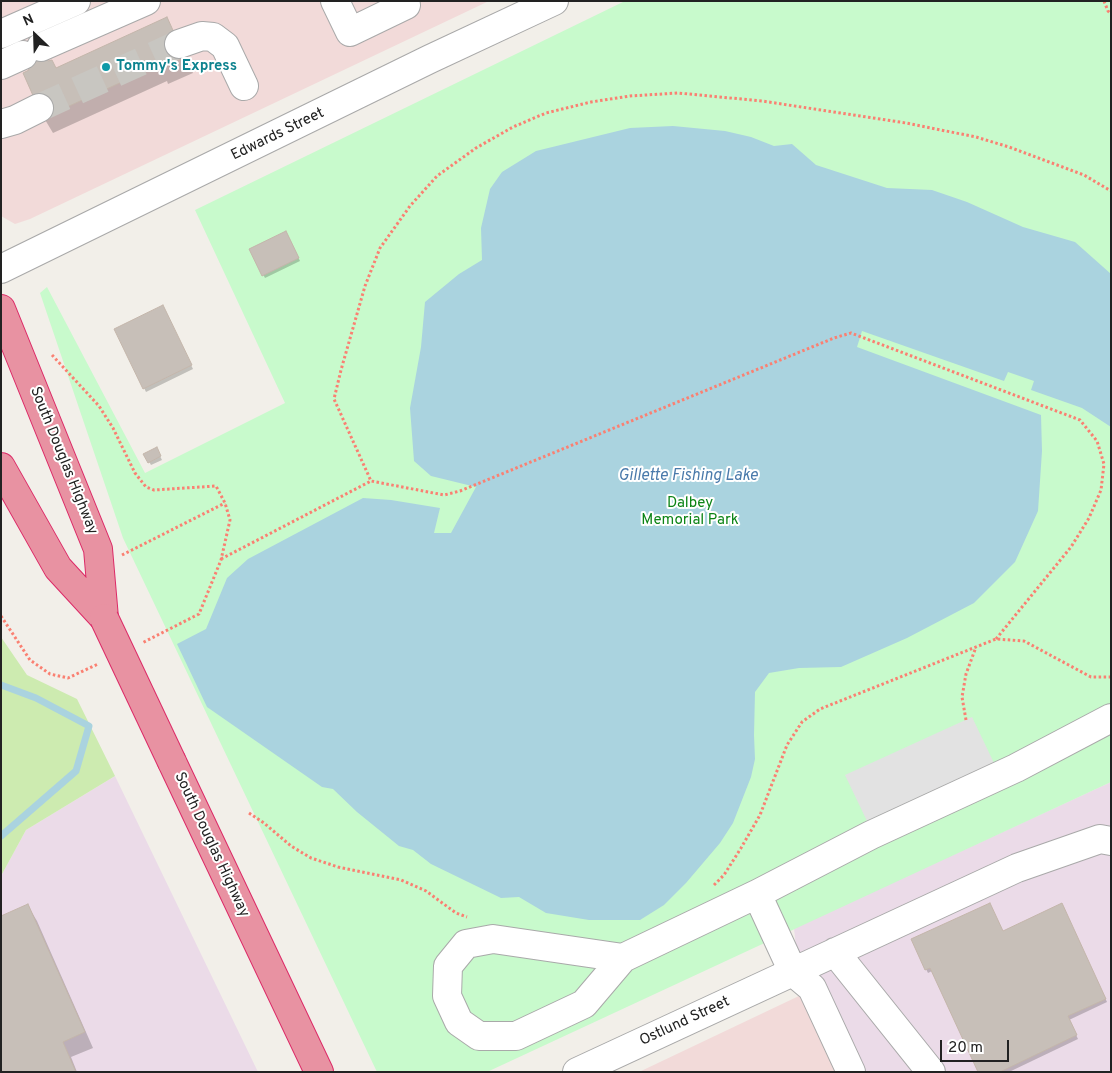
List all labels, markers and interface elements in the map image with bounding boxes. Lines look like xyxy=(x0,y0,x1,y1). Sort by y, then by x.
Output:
north arrow xyxy=(10,10,60,60)
text: N xyxy=(21,11,37,31)
place label: Tommy's Express xyxy=(116,58,237,76)
marker: Tommy's Express xyxy=(100,61,112,73)
street label: Edwards Street xyxy=(229,105,327,165)
street label: South Douglas Highway xyxy=(25,384,101,538)
water label: Gillette Fishing Lake xyxy=(618,467,758,487)
park label: Dalbey Memorial Park xyxy=(641,495,739,530)
street label: South Douglas Highway xyxy=(169,770,253,920)
street label: Ostlund Street xyxy=(637,993,733,1051)
scale bar xyxy=(942,1030,1011,1062)
text: 20 m xyxy=(948,1039,983,1058)

